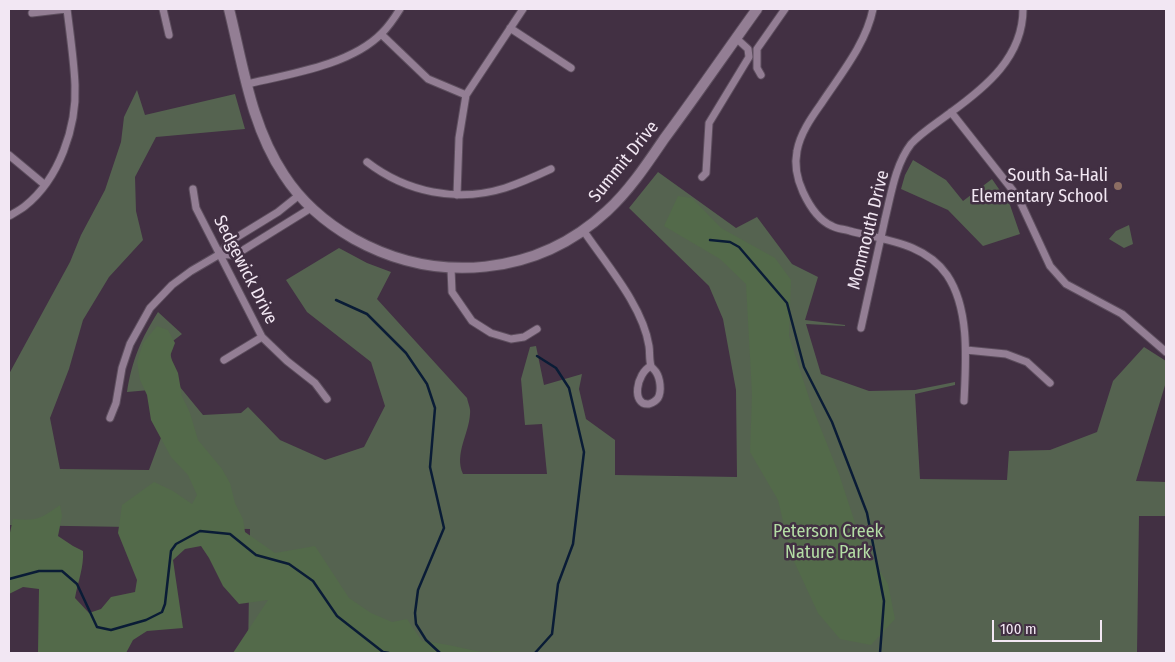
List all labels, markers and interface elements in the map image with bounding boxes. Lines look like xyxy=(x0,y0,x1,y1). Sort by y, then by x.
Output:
street label: Summit Drive xyxy=(585,117,663,207)
place label: South Sa-Hali Elementary School xyxy=(971,165,1108,208)
street label: Monmouth Drive xyxy=(844,168,894,292)
marker: South Sa-Hali Elementary School xyxy=(1112,180,1124,192)
street label: Sedgewick Drive xyxy=(208,212,282,328)
park label: Peterson Creek Nature Park xyxy=(773,521,883,564)
scale bar xyxy=(995,610,1105,642)
text: 100 m xyxy=(1000,620,1037,638)

